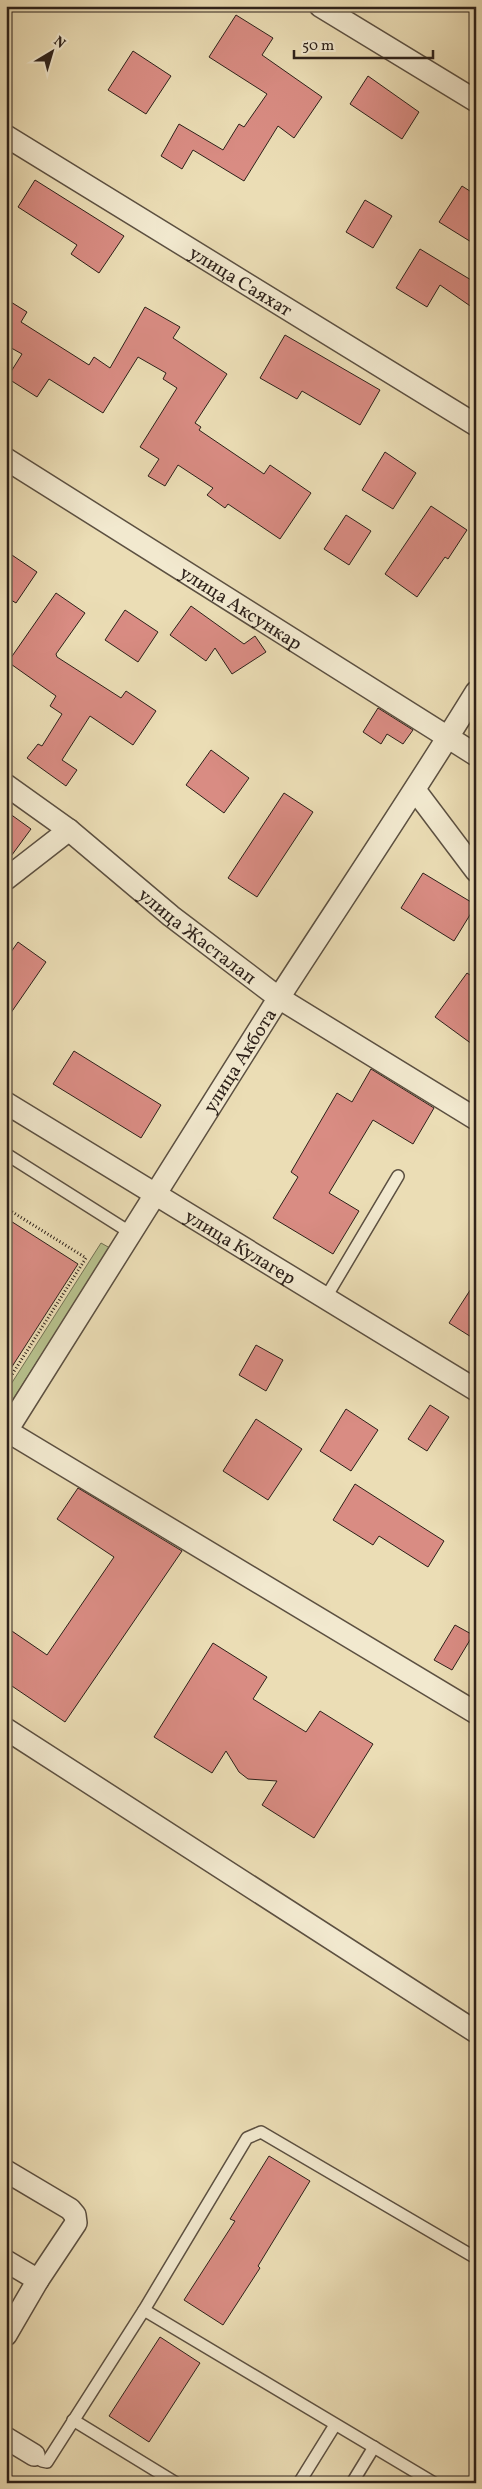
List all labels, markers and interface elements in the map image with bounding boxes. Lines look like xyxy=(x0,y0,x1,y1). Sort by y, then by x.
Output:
north arrow xyxy=(28,28,78,78)
scale bar xyxy=(294,28,433,60)
text: N xyxy=(49,32,69,54)
text: 50 m xyxy=(302,36,334,57)
street label: улица Саяхат xyxy=(184,241,297,324)
street label: улица Аксункар xyxy=(174,560,307,657)
street label: улица Жасталап xyxy=(132,883,261,991)
street label: улица Акбота xyxy=(198,1004,284,1119)
street label: улица Кулагер xyxy=(179,1204,300,1292)

